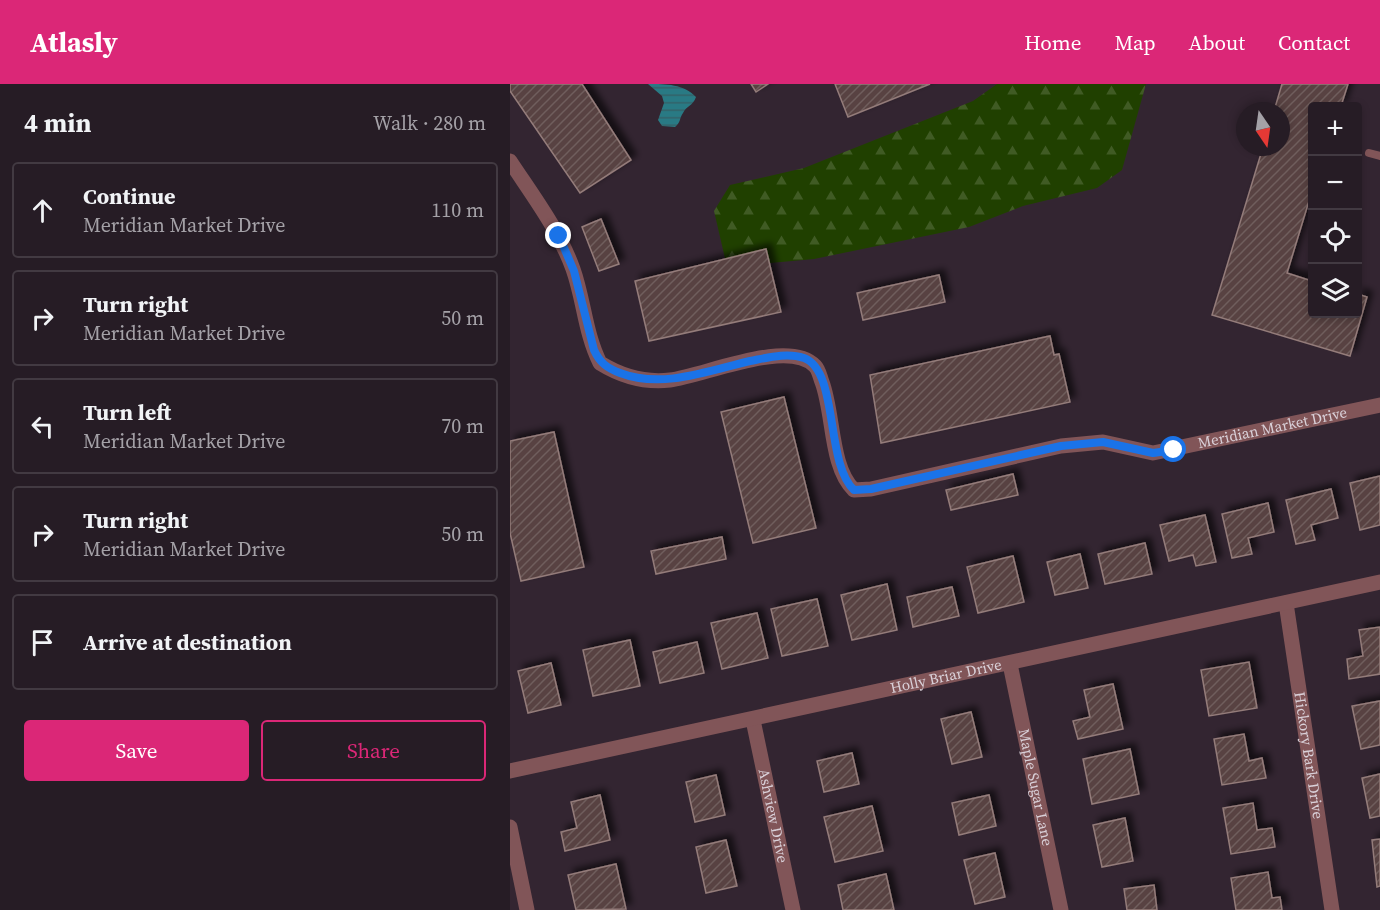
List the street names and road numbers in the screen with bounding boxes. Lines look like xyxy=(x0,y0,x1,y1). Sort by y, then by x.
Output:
street label: Meridian Market Drive xyxy=(1196,401,1349,453)
street label: Holly Briar Drive xyxy=(888,653,1004,698)
street label: Hickory Bark Drive xyxy=(1289,690,1329,821)
street label: Maple Sugar Lane xyxy=(1014,727,1059,848)
street label: Ashview Drive xyxy=(754,767,794,865)

